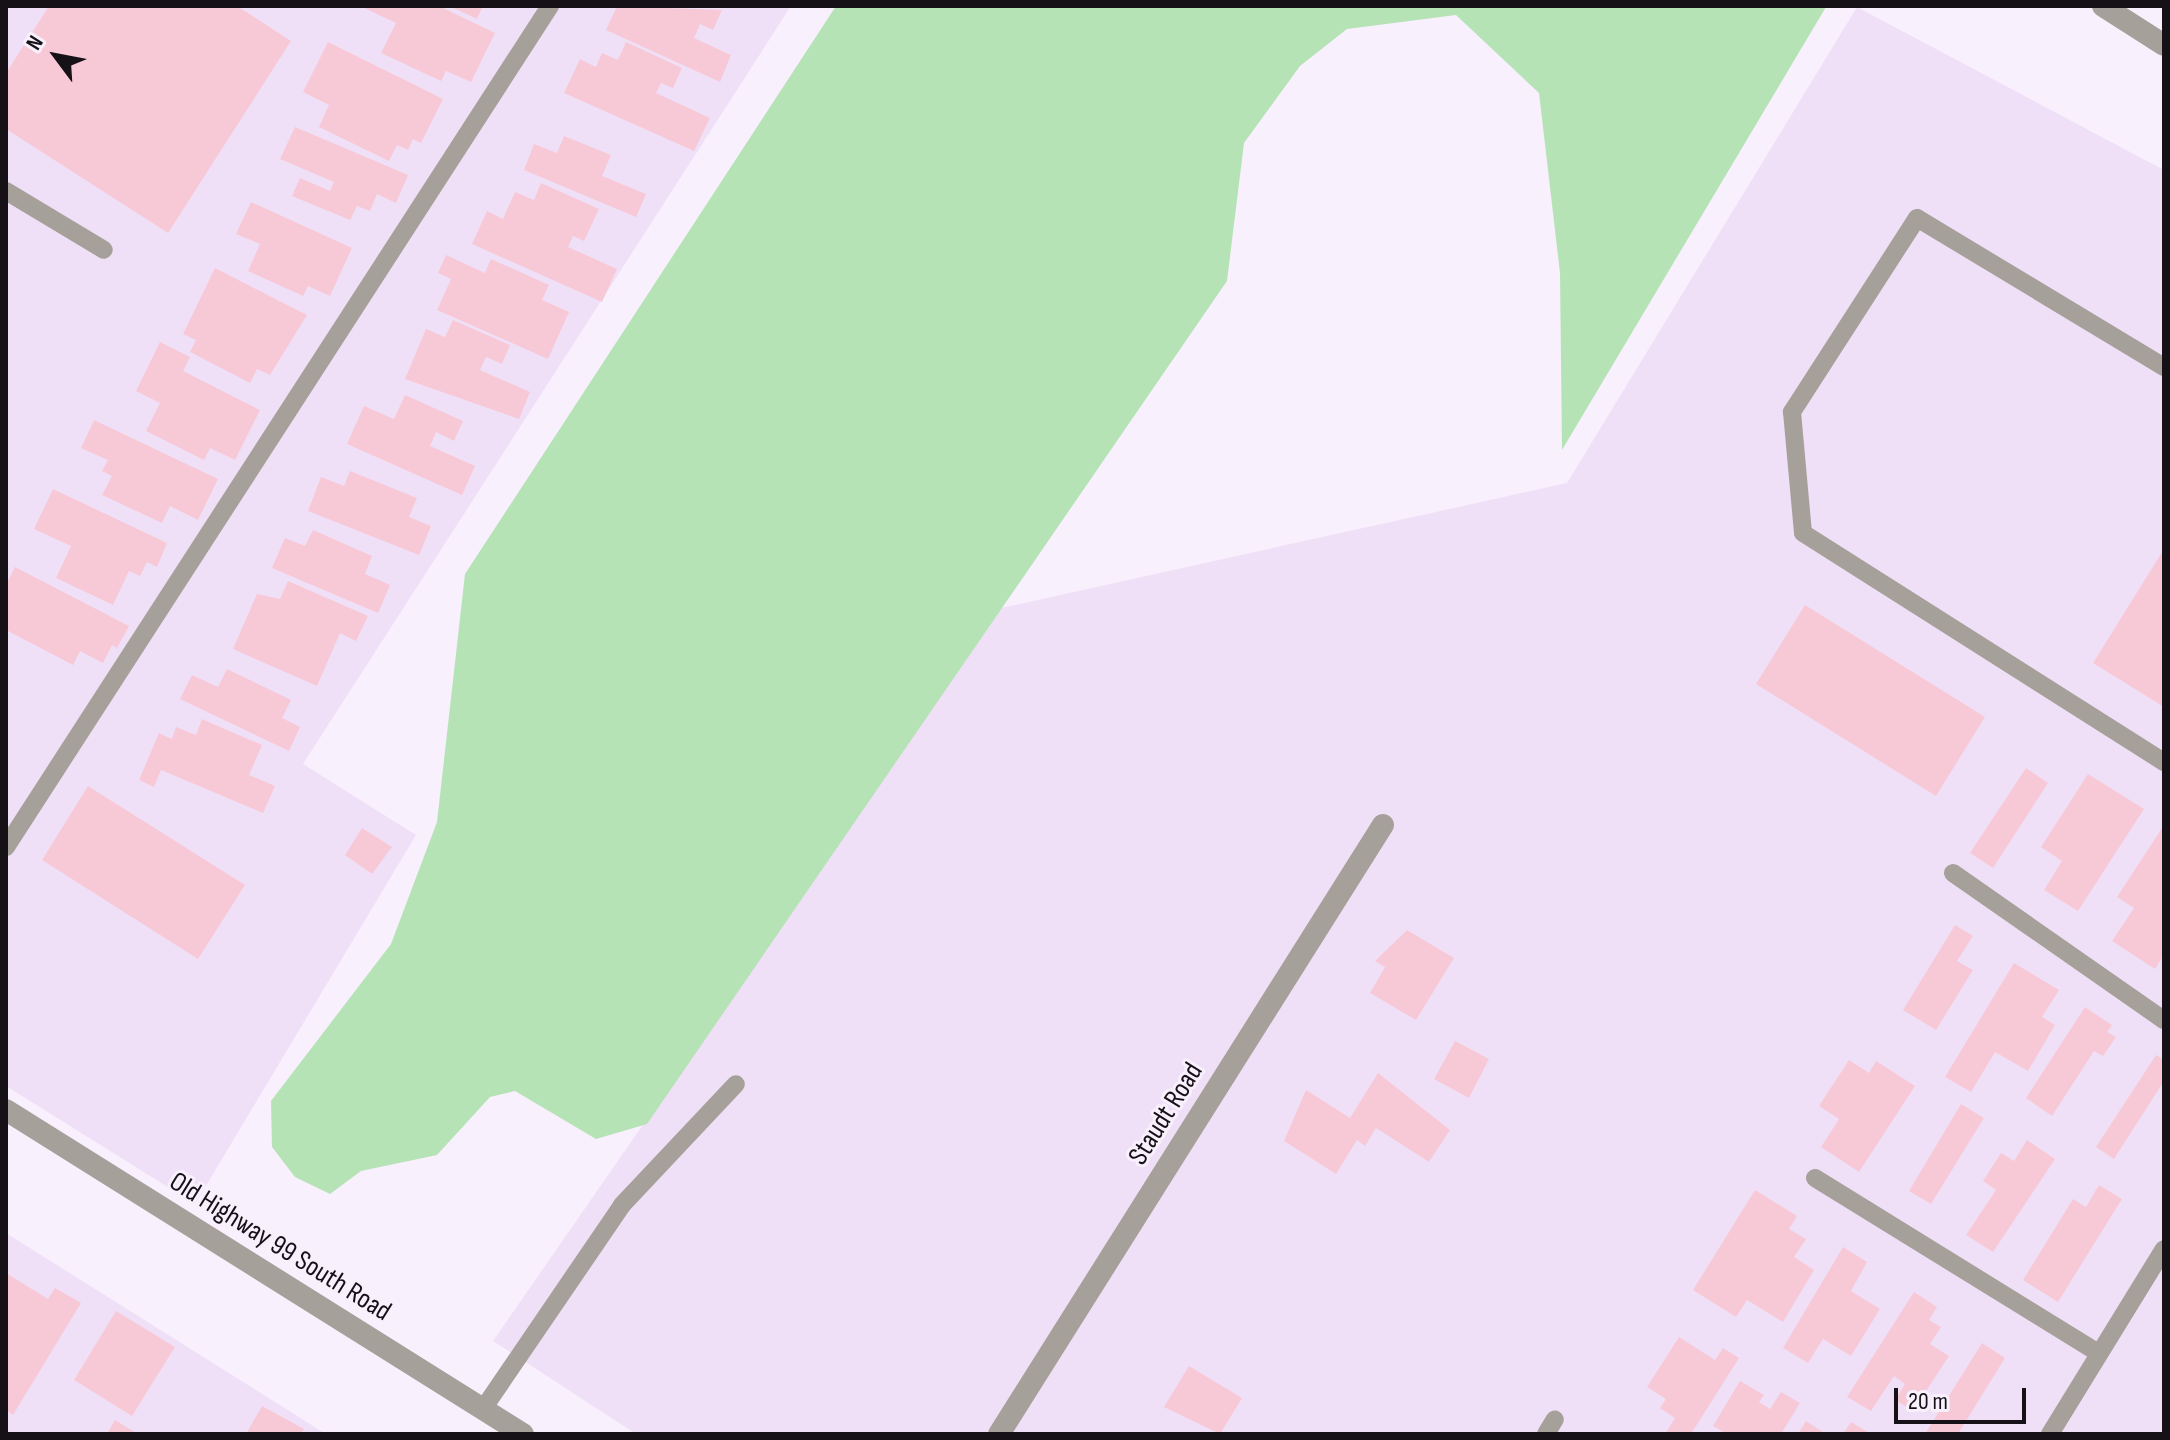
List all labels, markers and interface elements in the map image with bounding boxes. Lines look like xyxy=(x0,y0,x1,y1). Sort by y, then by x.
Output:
north arrow xyxy=(16,16,96,96)
text: N xyxy=(21,31,50,55)
street label: Staudt Road xyxy=(1121,1057,1211,1171)
street label: Old Highway 99 South Road xyxy=(163,1165,397,1329)
scale bar xyxy=(1898,1372,2030,1422)
text: 20 m xyxy=(1908,1387,1948,1416)

